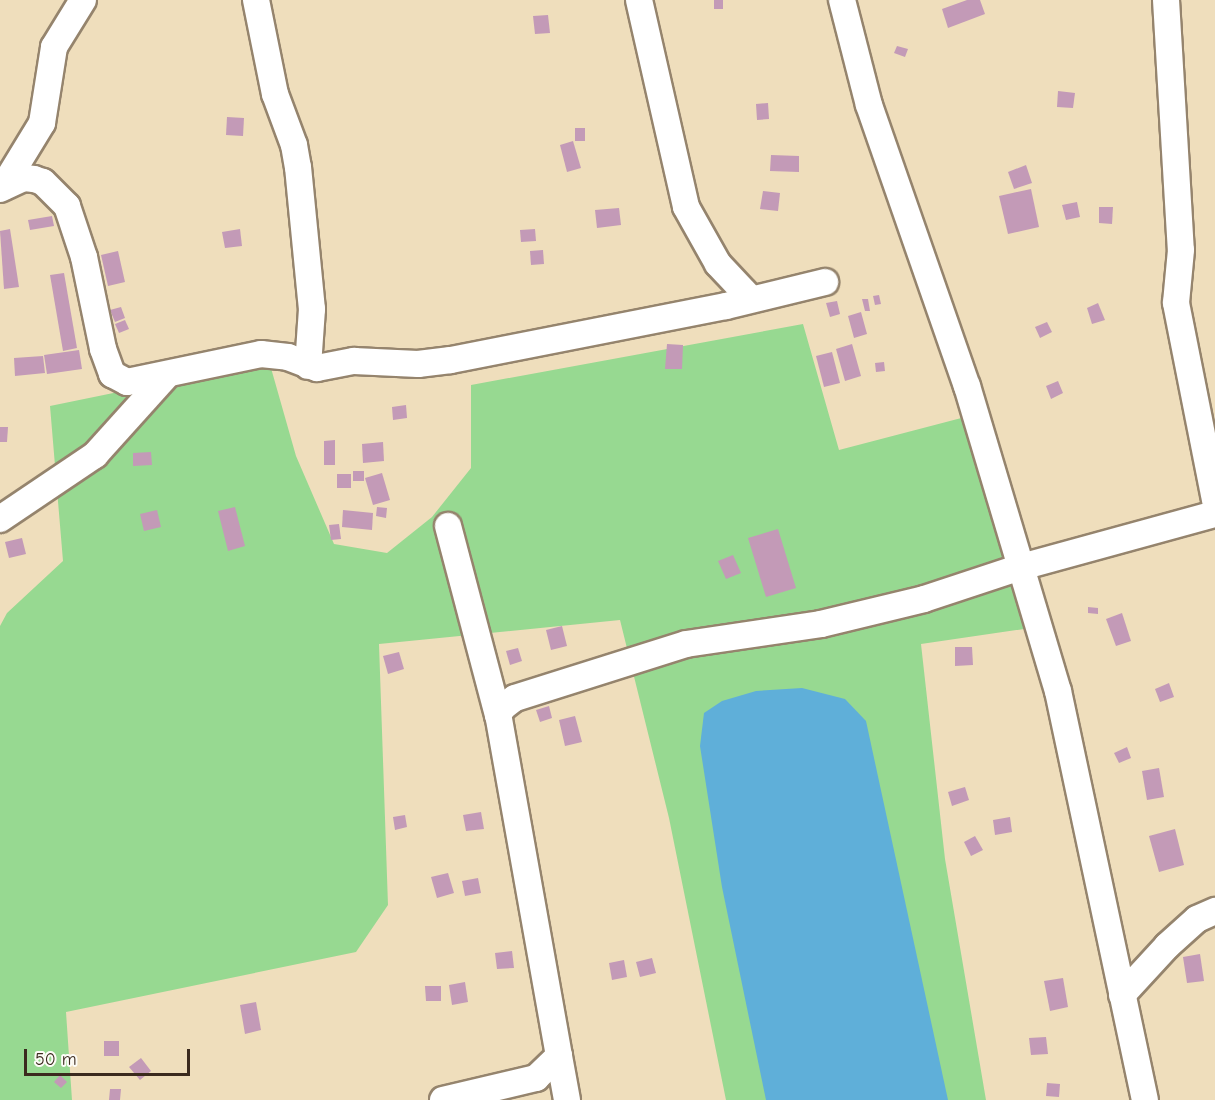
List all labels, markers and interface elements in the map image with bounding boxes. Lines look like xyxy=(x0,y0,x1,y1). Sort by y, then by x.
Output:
scale bar xyxy=(27,1037,194,1075)
text: 50 m xyxy=(35,1049,77,1070)

